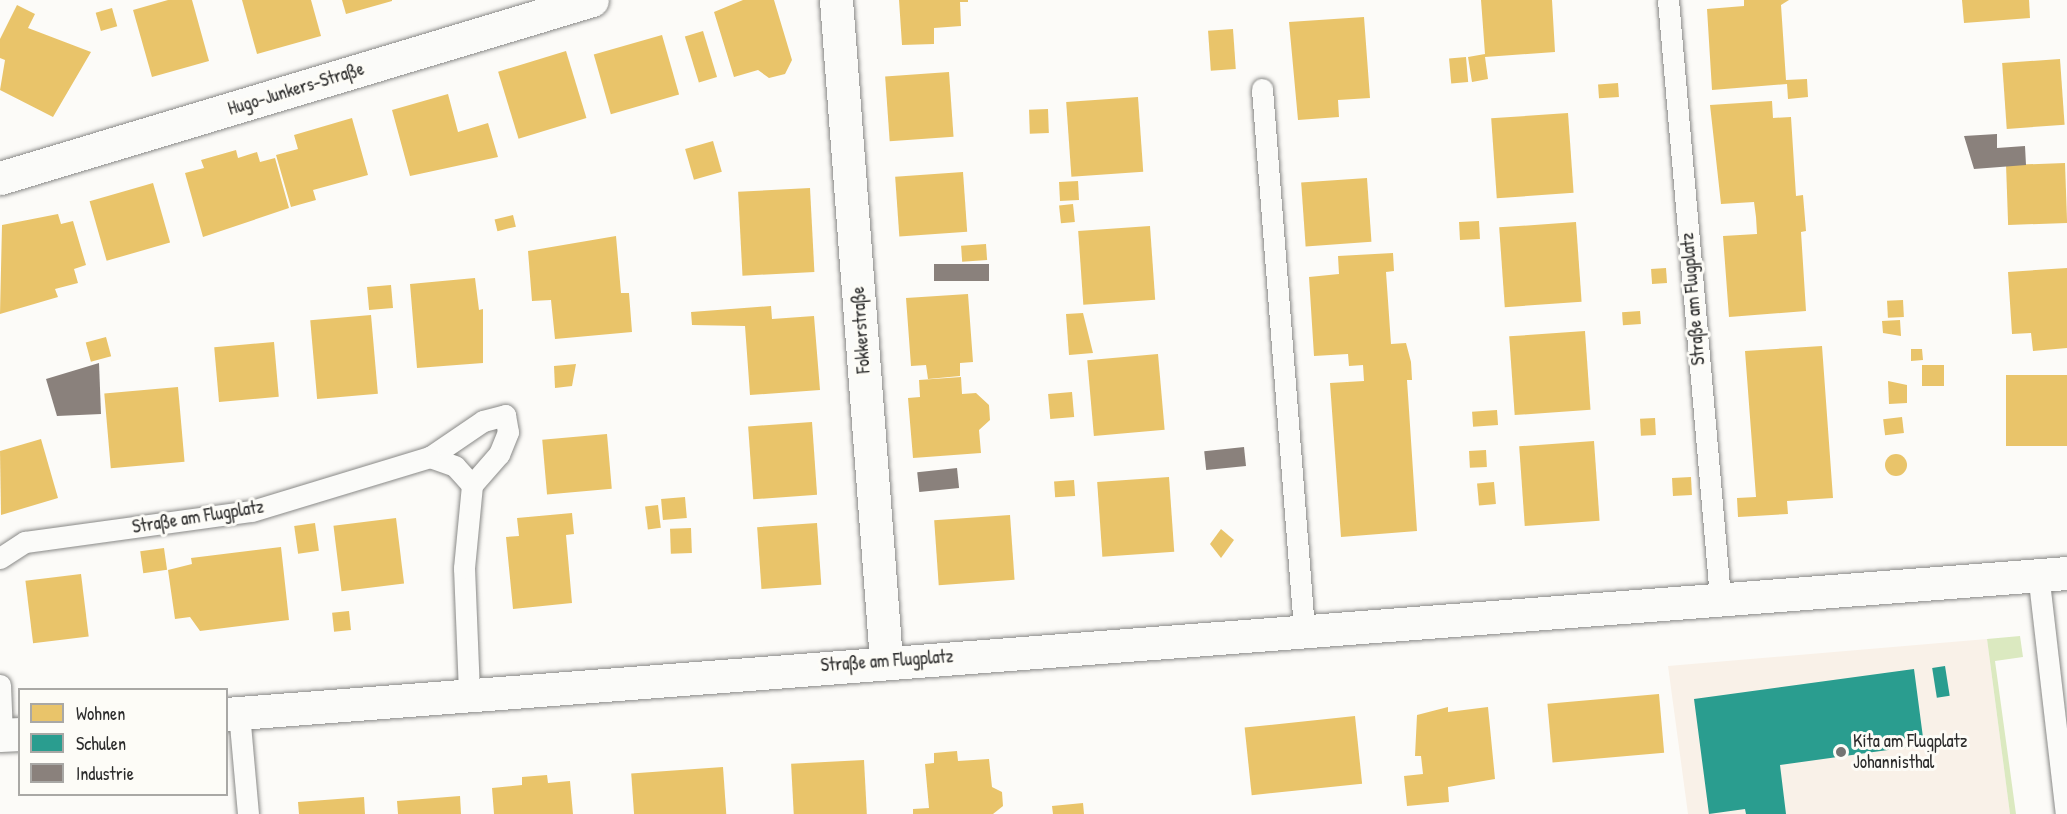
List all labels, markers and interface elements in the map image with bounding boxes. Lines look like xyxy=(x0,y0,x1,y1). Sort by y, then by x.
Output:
street label: Hugo-Junkers-Straße xyxy=(225,58,367,120)
street label: Straße am Flugplatz xyxy=(1676,232,1710,366)
street label: Fokkerstraße xyxy=(847,286,875,374)
street label: Straße am Flugplatz xyxy=(131,496,265,538)
street label: Straße am Flugplatz xyxy=(820,646,954,676)
legend xyxy=(18,688,228,796)
text: Wohnen xyxy=(76,701,125,726)
text: Schulen xyxy=(76,731,126,756)
place label: Kita am Flugplatz Johannisthal xyxy=(1853,731,1967,774)
marker: Kita am Flugplatz Johannisthal xyxy=(1834,745,1848,759)
text: Industrie xyxy=(76,761,134,786)

